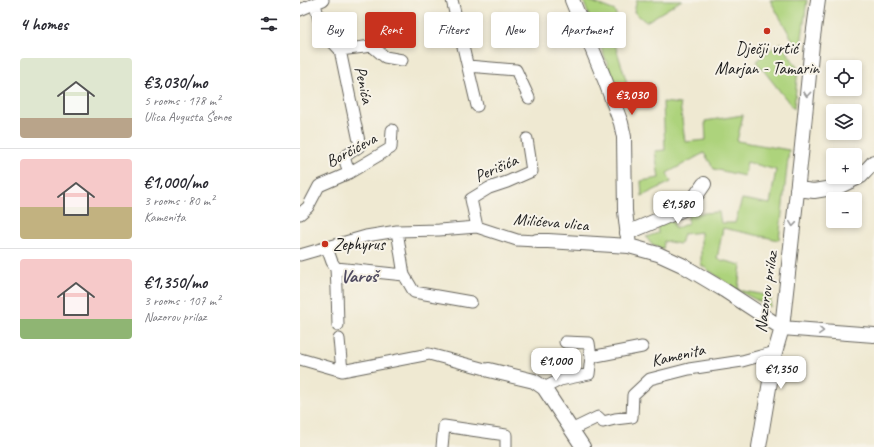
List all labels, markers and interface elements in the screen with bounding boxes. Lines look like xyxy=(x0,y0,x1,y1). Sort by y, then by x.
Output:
chip: Buy xyxy=(312,12,357,48)
chip: Rent xyxy=(365,12,416,48)
chip: Filters xyxy=(424,12,483,48)
chip: New xyxy=(491,12,539,48)
chip: Apartment xyxy=(547,12,626,48)
icon: filters xyxy=(258,13,280,35)
text: 4 homes xyxy=(20,14,68,35)
marker: Dječji vrtić Marjan - Tamarin xyxy=(762,26,772,36)
place label: Dječji vrtić Marjan - Tamarin xyxy=(715,38,821,79)
map controls xyxy=(826,60,862,228)
button: locate xyxy=(826,60,862,96)
street label: Penića xyxy=(350,65,378,107)
text: €3,030/mo xyxy=(144,72,207,93)
icon: home xyxy=(52,74,100,122)
pin: €3,030 xyxy=(599,82,665,116)
text: €3,030 xyxy=(616,87,648,103)
one-way arrow xyxy=(802,91,811,97)
text: 5 rooms · 178 m² xyxy=(144,93,220,109)
button: layers xyxy=(826,104,862,140)
text: Ulica Augusta Šenoe xyxy=(144,109,231,125)
street label: Borčićeva xyxy=(322,127,381,172)
button: + xyxy=(826,148,862,184)
street label: Perišića xyxy=(471,149,522,187)
text: €1,000/mo xyxy=(144,172,207,193)
icon: home xyxy=(52,175,100,223)
pin: €1,580 xyxy=(645,191,711,225)
button: − xyxy=(826,192,862,228)
text: 3 rooms · 80 m² xyxy=(144,193,214,209)
text: €1,580 xyxy=(662,196,694,212)
street label: Milićeva ulica xyxy=(513,208,591,236)
text: Kamenita xyxy=(144,209,185,225)
one-way arrow xyxy=(789,221,798,227)
place label: Zephyrus xyxy=(333,234,386,255)
marker: Zephyrus xyxy=(320,239,330,249)
street label: Nazorov prilaz xyxy=(750,249,782,334)
district label: Varoš xyxy=(340,264,381,288)
text: €1,350/mo xyxy=(144,272,207,293)
icon: home xyxy=(52,275,100,323)
text: 3 rooms · 107 m² xyxy=(144,293,220,309)
text: Nazorov prilaz xyxy=(144,309,206,325)
one-way arrow xyxy=(818,327,824,336)
street label: Kamenita xyxy=(649,338,708,371)
pin: €1,000 xyxy=(523,348,589,382)
text: €1,000 xyxy=(540,353,572,369)
pin: €1,350 xyxy=(748,356,814,390)
text: €1,350 xyxy=(765,361,797,377)

